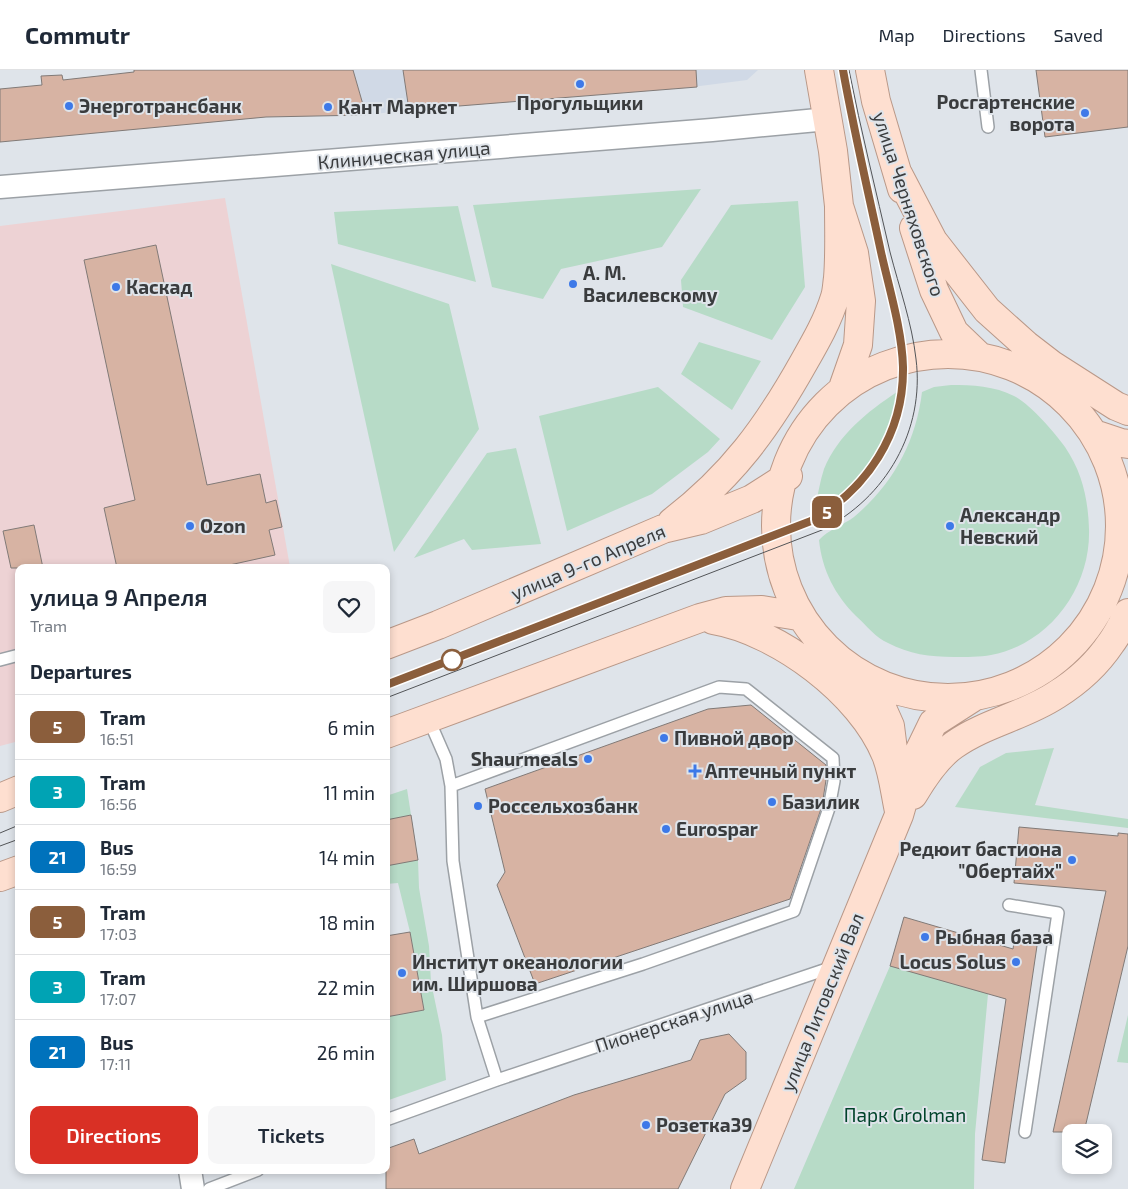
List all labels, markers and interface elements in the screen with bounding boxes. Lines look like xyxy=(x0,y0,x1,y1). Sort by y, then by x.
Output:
text: Commutr xyxy=(25,20,130,49)
text: Map xyxy=(878,24,915,46)
text: Directions xyxy=(943,24,1026,46)
text: Saved xyxy=(1054,24,1103,46)
marker: Прогульщики xyxy=(574,78,586,90)
place label: Росгартенские ворота xyxy=(936,90,1075,135)
place label: Прогульщики xyxy=(517,91,643,114)
place label: Энерготрансбанк xyxy=(79,94,242,117)
place label: Кант Маркет xyxy=(338,95,457,118)
marker: Энерготрансбанк xyxy=(63,100,75,112)
marker: Кант Маркет xyxy=(322,101,334,113)
marker: Росгартенские ворота xyxy=(1079,107,1091,119)
street label: улица Черняховского xyxy=(868,109,950,299)
street label: Клиническая улица xyxy=(317,135,491,175)
place label: А. М. Василевскому xyxy=(583,261,718,306)
place label: Каскад xyxy=(126,275,192,298)
marker: А. М. Василевскому xyxy=(567,278,579,290)
marker: Каскад xyxy=(110,281,122,293)
line badge: 5 xyxy=(811,496,843,528)
text: 5 xyxy=(822,501,832,523)
place label: Александр Невский xyxy=(960,503,1061,548)
place label: Ozon xyxy=(200,514,246,537)
street label: улица 9-го Апреля xyxy=(507,519,669,605)
marker: Ozon xyxy=(184,520,196,532)
marker: Александр Невский xyxy=(944,520,956,532)
button: heart xyxy=(323,581,375,633)
text: улица 9 Апреля xyxy=(30,582,208,611)
text: Tram xyxy=(30,616,67,635)
unlabelled marker xyxy=(441,649,463,671)
text: Departures xyxy=(30,660,132,683)
text: Tram xyxy=(100,706,146,729)
text: 5 xyxy=(53,716,62,738)
text: 6 min xyxy=(327,716,375,739)
place label: Пивной двор xyxy=(674,726,794,749)
text: 16:51 xyxy=(100,729,134,748)
marker: Пивной двор xyxy=(658,732,670,744)
place label: Shaurmeals xyxy=(471,747,578,770)
marker: Shaurmeals xyxy=(582,753,594,765)
place label: Аптечный пункт xyxy=(705,759,856,782)
marker: Аптечный пункт xyxy=(689,765,701,777)
text: Tram xyxy=(100,771,146,794)
text: 3 xyxy=(52,781,63,803)
text: 11 min xyxy=(323,781,375,804)
place label: Базилик xyxy=(782,790,860,813)
text: 16:56 xyxy=(100,794,137,813)
place label: Россельхозбанк xyxy=(488,794,638,817)
marker: Базилик xyxy=(766,796,778,808)
marker: Россельхозбанк xyxy=(472,800,484,812)
place label: Eurospar xyxy=(676,817,758,840)
marker: Eurospar xyxy=(660,823,672,835)
text: Bus xyxy=(100,836,134,859)
place label: Редюит бастиона "Обертайх" xyxy=(900,837,1062,882)
text: 21 xyxy=(48,846,67,868)
text: 14 min xyxy=(319,846,375,869)
marker: Редюит бастиона "Обертайх" xyxy=(1066,854,1078,866)
text: 16:59 xyxy=(100,859,137,878)
text: Tram xyxy=(100,901,146,924)
street label: улица Литовский Вал xyxy=(775,909,869,1095)
text: 5 xyxy=(53,911,62,933)
text: 18 min xyxy=(319,911,375,934)
text: 17:03 xyxy=(100,924,137,943)
place label: Рыбная база xyxy=(935,925,1053,948)
marker: Рыбная база xyxy=(919,931,931,943)
place label: Институт океанологии им. Ширшова xyxy=(412,950,623,995)
place label: Locus Solus xyxy=(900,950,1006,973)
marker: Locus Solus xyxy=(1010,956,1022,968)
text: Tram xyxy=(100,966,146,989)
marker: Институт океанологии им. Ширшова xyxy=(396,967,408,979)
text: 3 xyxy=(52,976,63,998)
text: 22 min xyxy=(317,976,375,999)
street label: Пионерская улица xyxy=(592,984,756,1058)
text: 17:07 xyxy=(100,989,136,1008)
text: Bus xyxy=(100,1031,134,1054)
text: 21 xyxy=(48,1041,67,1063)
text: 26 min xyxy=(317,1041,375,1064)
text: 17:11 xyxy=(100,1054,131,1073)
park label: Парк Grolman xyxy=(844,1103,966,1126)
button: Directions xyxy=(30,1106,198,1164)
button: Tickets xyxy=(208,1106,375,1164)
place label: Розетка39 xyxy=(656,1113,753,1136)
marker: Розетка39 xyxy=(640,1119,652,1131)
map controls xyxy=(1062,1124,1112,1174)
button: layers xyxy=(1062,1124,1112,1174)

